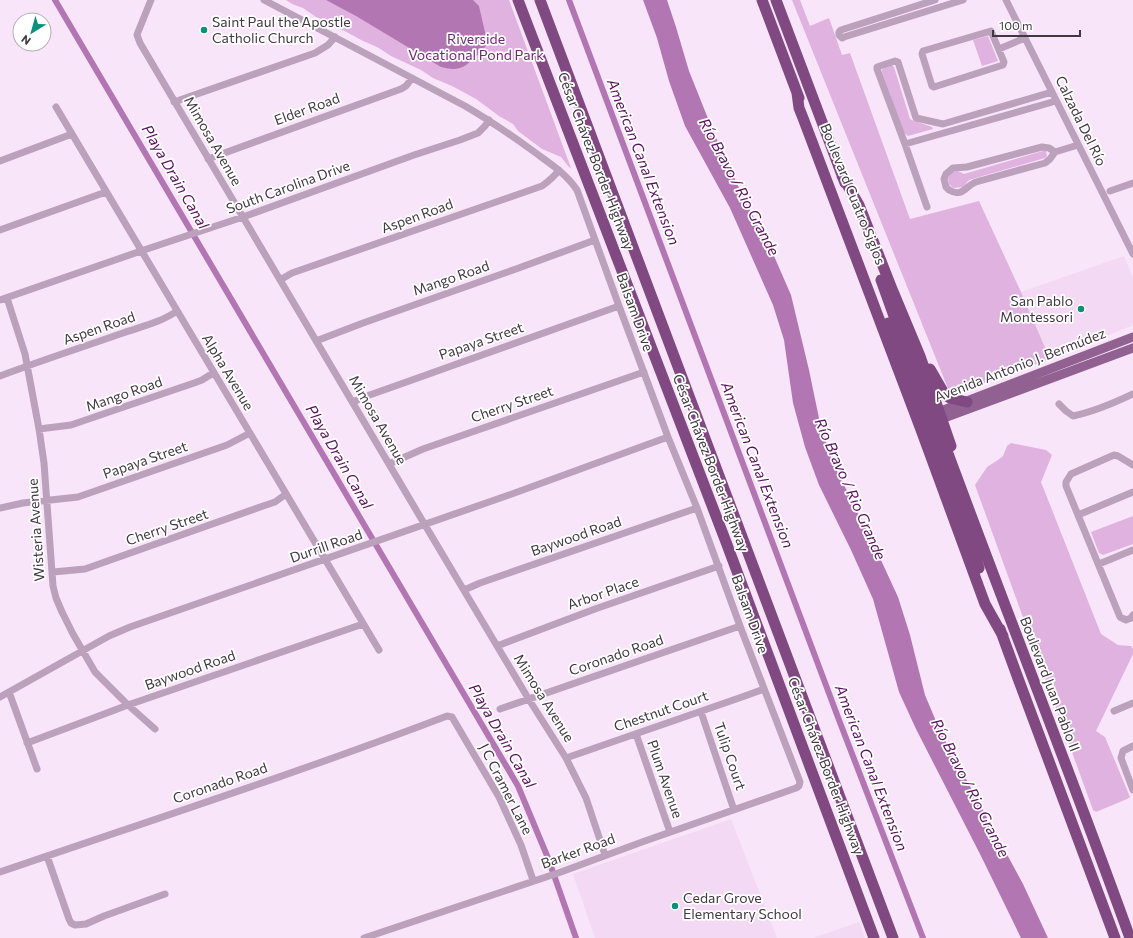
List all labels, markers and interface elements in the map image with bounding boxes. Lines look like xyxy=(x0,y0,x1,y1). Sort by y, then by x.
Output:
north arrow xyxy=(12,12,52,52)
scale bar xyxy=(993,12,1080,38)
place label: Saint Paul the Apostle Catholic Church xyxy=(212,13,351,46)
text: 100 m xyxy=(999,18,1033,32)
marker: Saint Paul the Apostle Catholic Church xyxy=(199,25,209,35)
park label: Riverside Vocational Pond Park xyxy=(408,30,544,63)
text: N xyxy=(18,33,33,48)
street label: César Chávez Border Highway xyxy=(555,69,638,252)
street label: Calzada Del Río xyxy=(1052,73,1111,169)
water label: American Canal Extension xyxy=(603,75,684,247)
street label: Elder Road xyxy=(272,89,342,128)
street label: Mimosa Avenue xyxy=(181,93,246,189)
water label: Río Bravo / Rio Grande xyxy=(696,115,784,259)
water label: Playa Drain Canal xyxy=(139,121,214,233)
street label: Boulevard Cuatro Siglos xyxy=(817,121,890,267)
street label: South Carolina Drive xyxy=(224,156,352,217)
street label: Aspen Road xyxy=(379,195,455,236)
street label: Mango Road xyxy=(410,257,491,299)
street label: Balsam Drive xyxy=(613,270,658,353)
place label: San Pablo Montessori xyxy=(1000,292,1073,325)
marker: San Pablo Montessori xyxy=(1076,304,1086,314)
street label: Aspen Road xyxy=(61,307,137,348)
street label: Papaya Street xyxy=(436,318,526,363)
street label: Avenida Antonio J. Bermúdez xyxy=(932,324,1108,405)
street label: Alpha Avenue xyxy=(199,330,258,413)
street label: César Chávez Border Highway xyxy=(670,371,753,554)
street label: Mimosa Avenue xyxy=(346,372,411,468)
street label: Mango Road xyxy=(83,373,164,415)
water label: American Canal Extension xyxy=(717,378,798,550)
street label: Cherry Street xyxy=(469,381,555,426)
water label: Playa Drain Canal xyxy=(303,401,378,513)
water label: Río Bravo / Rio Grande xyxy=(812,415,890,562)
street label: Papaya Street xyxy=(100,437,190,482)
street label: Wisteria Avenue xyxy=(23,478,48,582)
street label: Cherry Street xyxy=(124,504,210,549)
street label: Baywood Road xyxy=(528,512,623,559)
street label: Durrill Road xyxy=(287,525,364,566)
street label: Arbor Place xyxy=(565,572,641,613)
street label: Balsam Drive xyxy=(728,572,773,655)
street label: Boulevard Juan Pablo II xyxy=(1017,614,1084,754)
street label: Coronado Road xyxy=(566,630,665,679)
street label: Baywood Road xyxy=(142,646,237,693)
street label: Mimosa Avenue xyxy=(511,651,578,745)
street label: César Chávez Border Highway xyxy=(785,674,868,857)
water label: Playa Drain Canal xyxy=(466,680,541,792)
water label: American Canal Extension xyxy=(831,681,912,853)
street label: Chestnut Court xyxy=(612,686,710,735)
water label: Río Bravo / Rio Grande xyxy=(928,715,1014,860)
street label: Tulip Court xyxy=(711,720,750,792)
street label: Plum Avenue xyxy=(644,737,687,820)
street label: J C Cramer Lane xyxy=(476,740,537,837)
street label: Coronado Road xyxy=(170,758,269,807)
street label: Barker Road xyxy=(538,829,617,872)
place label: Cedar Grove Elementary School xyxy=(683,889,802,922)
marker: Cedar Grove Elementary School xyxy=(670,901,680,911)

